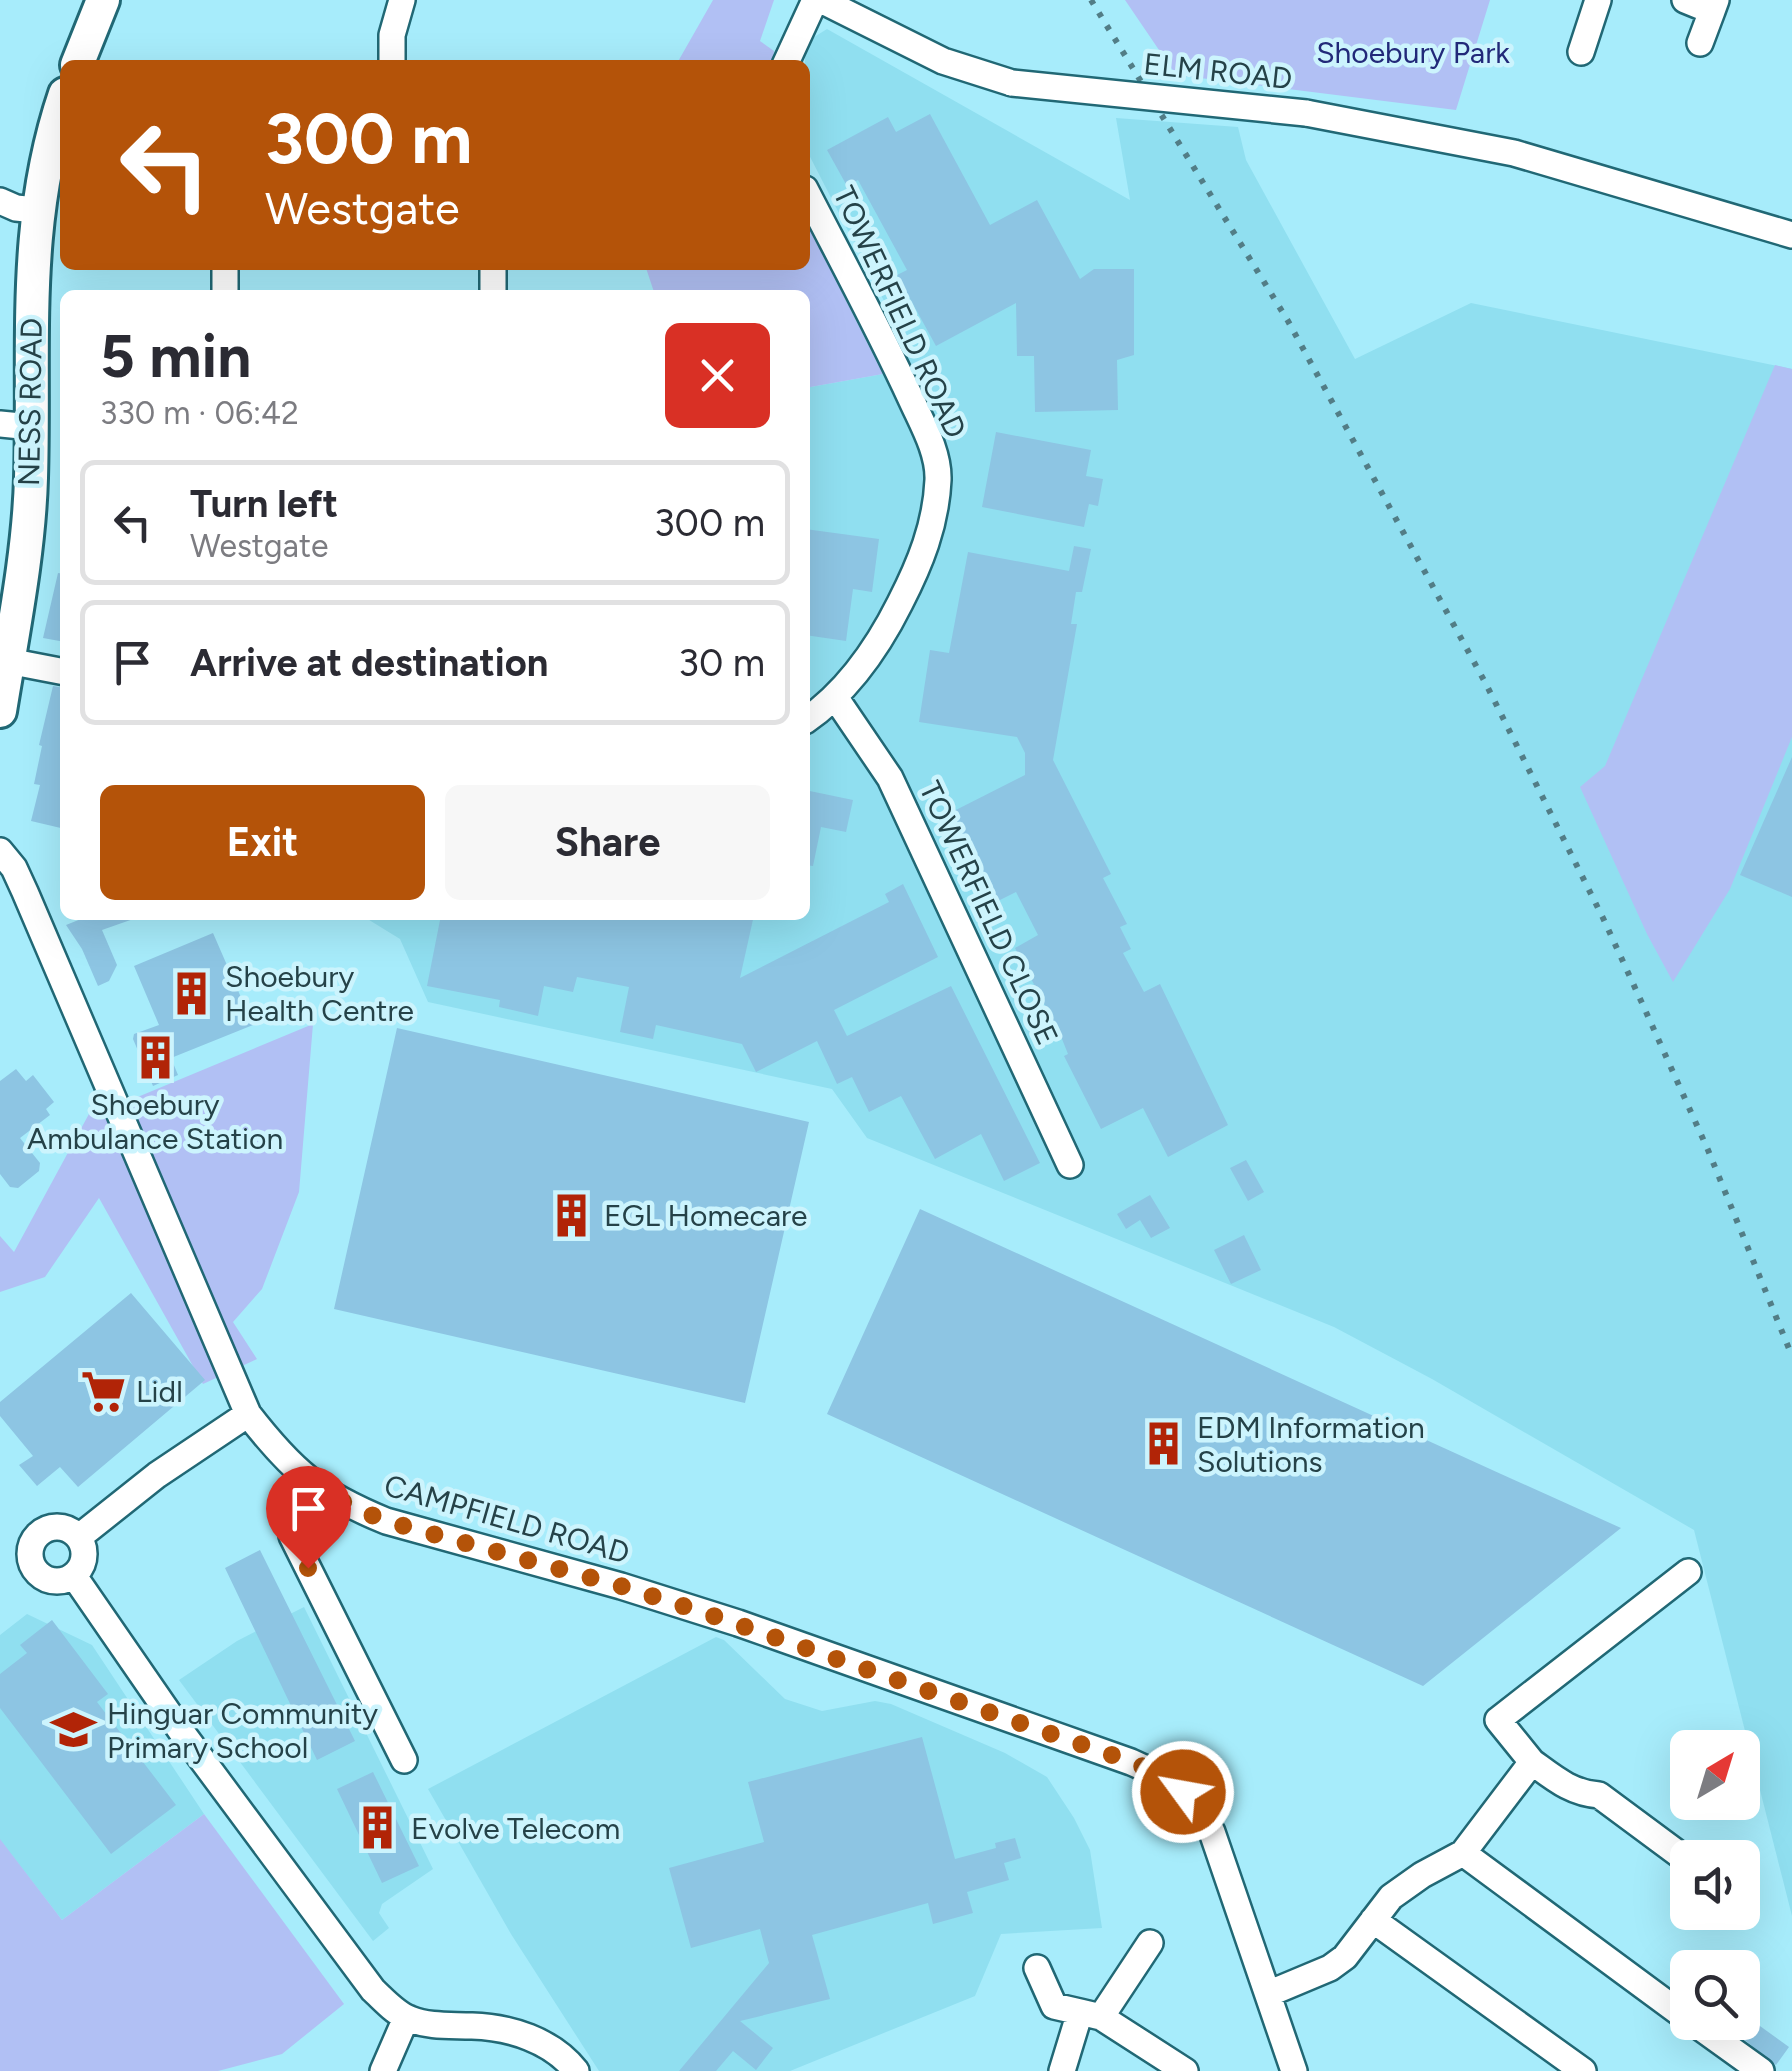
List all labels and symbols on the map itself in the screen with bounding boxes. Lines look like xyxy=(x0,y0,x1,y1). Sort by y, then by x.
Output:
park label: Shoebury Park xyxy=(1316,34,1510,71)
street label: ELM ROAD xyxy=(1142,45,1294,97)
street label: TOWERFIELD ROAD xyxy=(825,180,975,444)
street label: NESS ROAD xyxy=(10,318,50,486)
street label: TOWERFIELD CLOSE xyxy=(912,775,1066,1051)
place label: Shoebury Health Centre xyxy=(225,958,414,1029)
building icon: Shoebury Health Centre xyxy=(168,969,216,1017)
building icon: Shoebury Ambulance Station xyxy=(131,1033,179,1081)
place label: Shoebury Ambulance Station xyxy=(27,1086,283,1157)
building icon: EGL Homecare xyxy=(547,1191,595,1239)
place label: EGL Homecare xyxy=(604,1197,807,1234)
supermarket icon: Lidl xyxy=(79,1367,127,1415)
place label: Lidl xyxy=(136,1373,183,1410)
place label: EDM Information Solutions xyxy=(1197,1409,1425,1480)
building icon: EDM Information Solutions xyxy=(1140,1420,1188,1468)
pin xyxy=(266,1466,351,1569)
street label: CAMPFIELD ROAD xyxy=(380,1466,634,1572)
place label: Hinguar Community Primary School xyxy=(107,1695,378,1766)
school or university icon: Hinguar Community Primary School xyxy=(50,1706,98,1754)
north arrow xyxy=(1670,1730,1760,1820)
position arrow xyxy=(1131,1740,1235,1844)
building icon: Evolve Telecom xyxy=(354,1804,402,1852)
place label: Evolve Telecom xyxy=(411,1810,620,1847)

